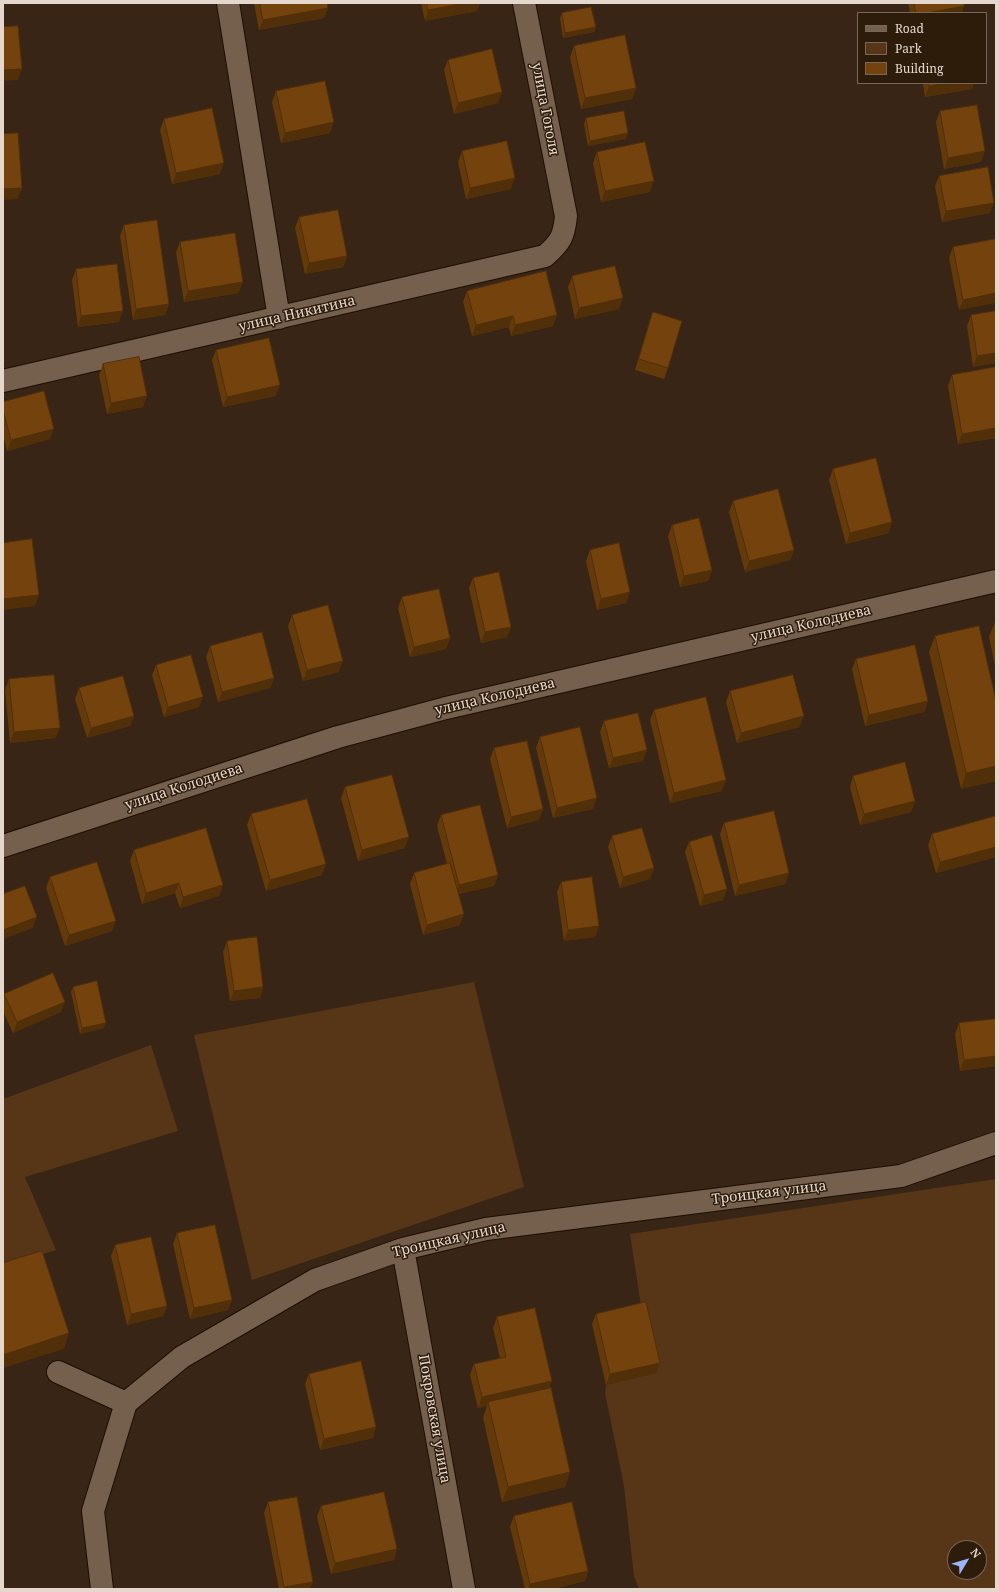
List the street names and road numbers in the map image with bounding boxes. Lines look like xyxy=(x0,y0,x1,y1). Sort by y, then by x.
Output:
street label: улица Гоголя xyxy=(528,61,562,157)
street label: улица Никитина xyxy=(237,292,357,336)
street label: улица Колодиева xyxy=(749,602,873,646)
street label: улица Колодиева xyxy=(433,675,557,719)
street label: улица Колодиева xyxy=(123,760,245,814)
street label: Троицкая улица xyxy=(711,1178,827,1208)
street label: Троицкая улица xyxy=(391,1219,507,1261)
street label: Покровская улица xyxy=(414,1353,454,1485)

